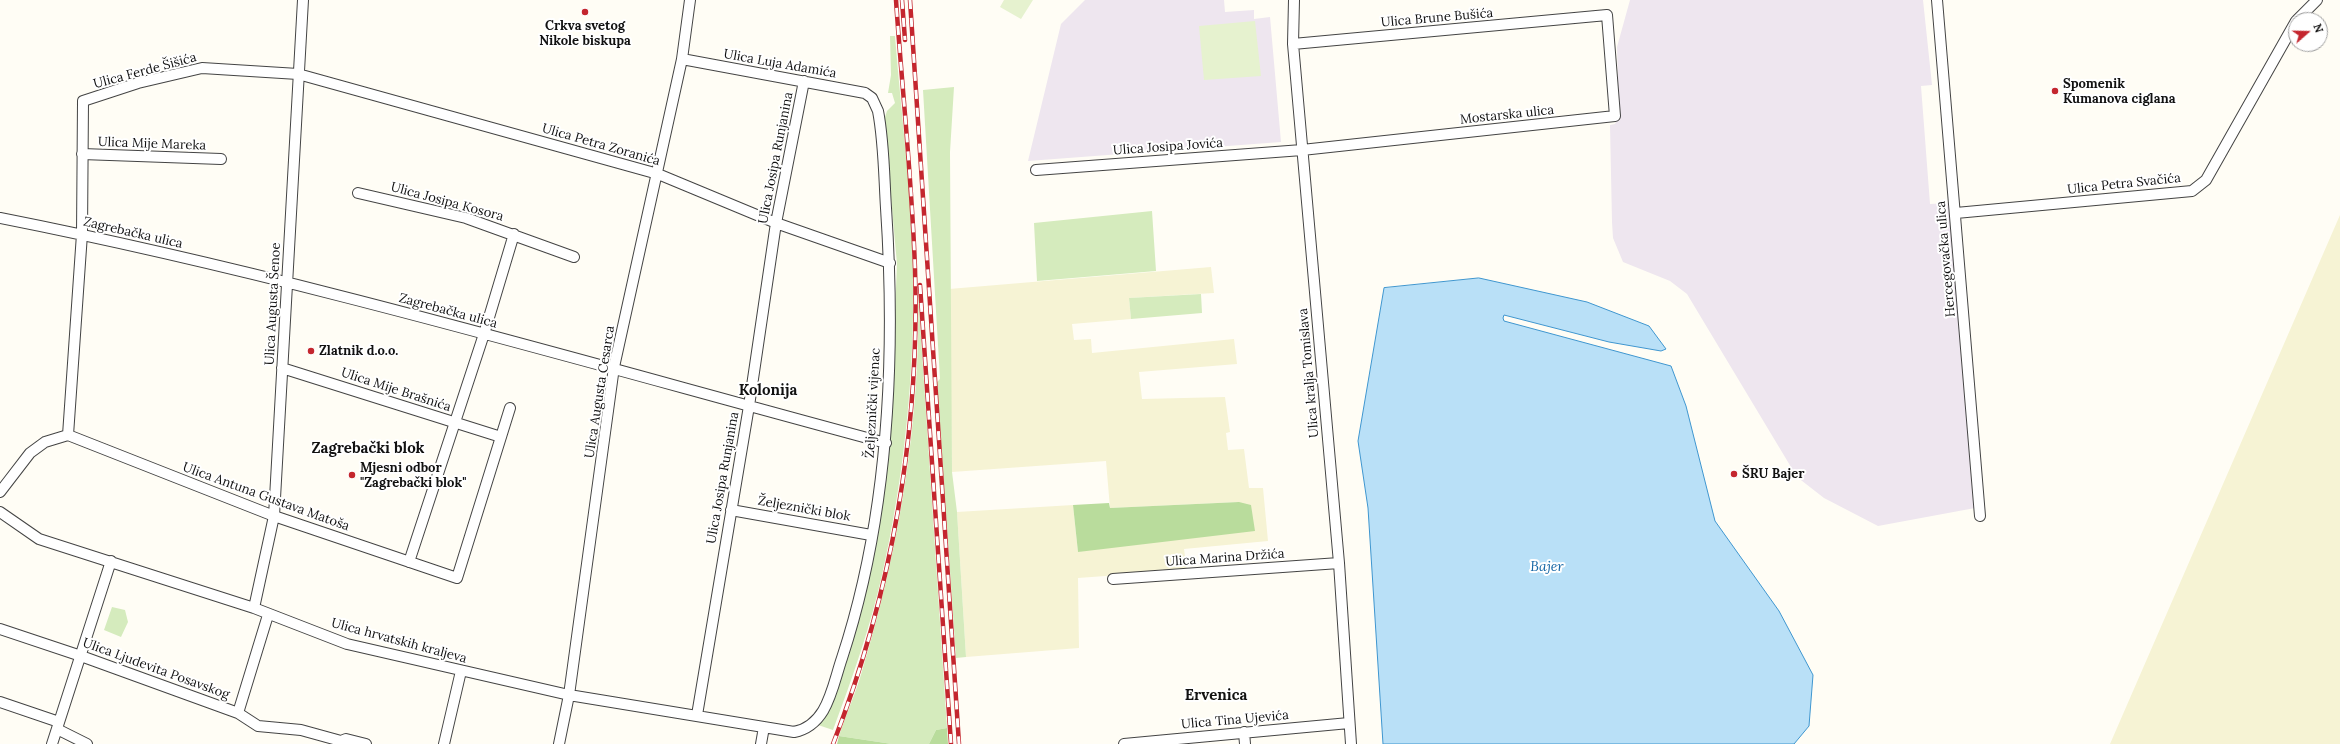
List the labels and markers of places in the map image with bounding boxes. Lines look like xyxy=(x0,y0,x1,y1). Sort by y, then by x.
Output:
marker: Crkva svetog Nikole biskupa xyxy=(580,7,590,17)
place label: Crkva svetog Nikole biskupa xyxy=(539,18,631,49)
place label: Spomenik Kumanova ciglana xyxy=(2063,76,2176,107)
marker: Spomenik Kumanova ciglana xyxy=(2050,86,2060,96)
place label: Zlatnik d.o.o. xyxy=(319,343,398,359)
marker: Zlatnik d.o.o. xyxy=(306,346,316,356)
place label: Mjesni odbor "Zagrebački blok" xyxy=(360,460,466,491)
place label: ŠRU Bajer xyxy=(1742,466,1804,482)
marker: ŠRU Bajer xyxy=(1729,469,1739,479)
marker: Mjesni odbor "Zagrebački blok" xyxy=(347,470,357,480)

